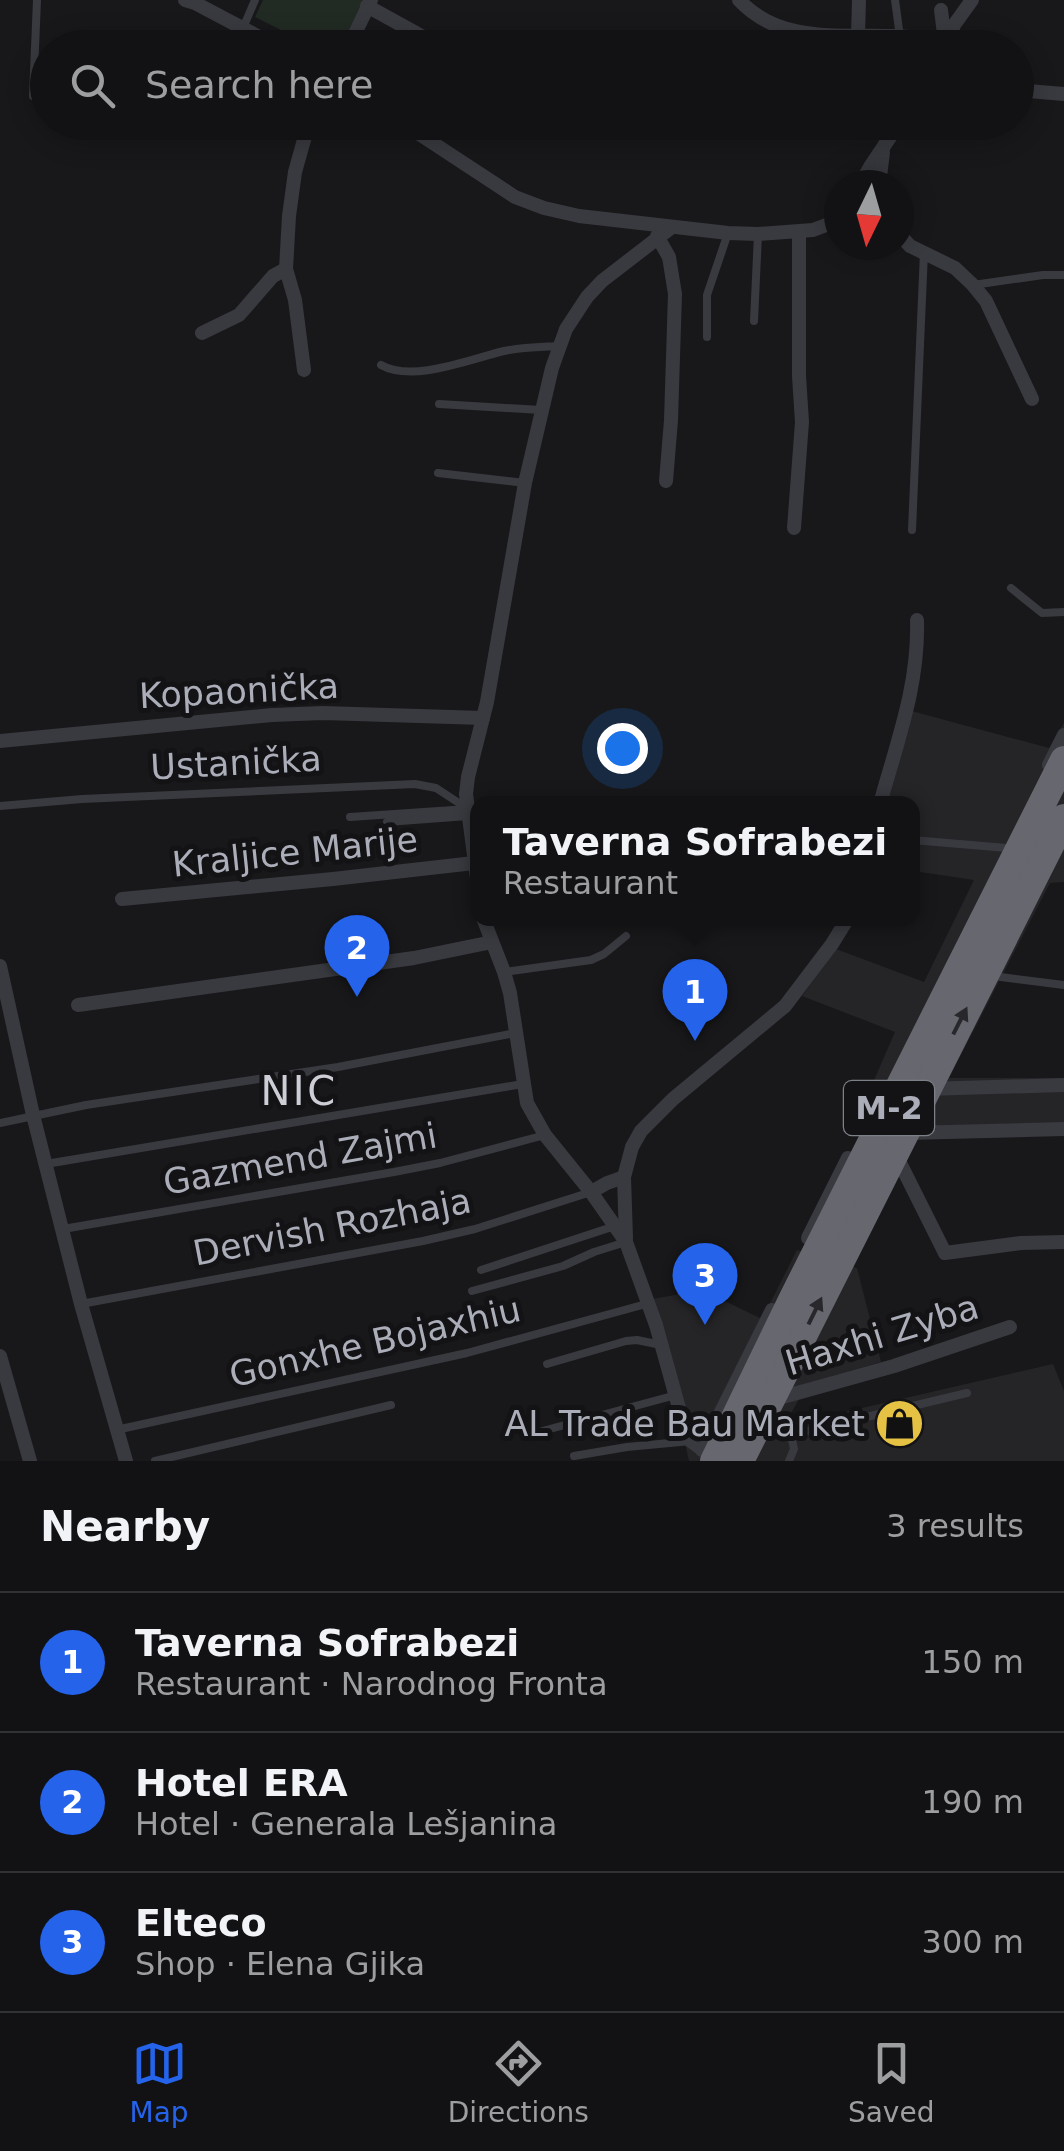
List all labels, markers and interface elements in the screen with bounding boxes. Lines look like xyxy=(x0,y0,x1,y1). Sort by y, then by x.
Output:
search box xyxy=(30,30,1034,140)
icon: search xyxy=(65,58,120,113)
text: Search here xyxy=(145,63,373,107)
north arrow xyxy=(824,170,914,260)
street label: Kopaonička xyxy=(138,666,340,716)
your location xyxy=(597,723,648,774)
street label: Ustanička xyxy=(149,739,323,787)
popup xyxy=(470,796,920,926)
street label: Kraljice Marije xyxy=(170,819,420,885)
text: Taverna Sofrabezi xyxy=(503,820,887,864)
text: Restaurant xyxy=(503,864,678,902)
pin: 2 xyxy=(324,914,390,997)
pin: 1 xyxy=(662,958,728,1041)
one-way arrow xyxy=(951,1006,968,1035)
district label: NIC xyxy=(260,1068,338,1114)
road number: M-2 xyxy=(844,1081,934,1135)
street label: Gazmend Zajmi xyxy=(160,1115,440,1203)
street label: Dervish Rozhaja xyxy=(190,1180,474,1274)
pin: 3 xyxy=(672,1242,738,1325)
street label: Haxhi Zyba xyxy=(781,1287,983,1383)
street label: Gonxhe Bojaxhiu xyxy=(225,1289,525,1395)
one-way arrow xyxy=(806,1297,823,1326)
shop icon: AL Trade Bau Market xyxy=(874,1398,926,1450)
place label: AL Trade Bau Market xyxy=(504,1404,865,1444)
text: Nearby xyxy=(40,1502,210,1551)
text: 3 results xyxy=(886,1507,1024,1545)
text: Taverna Sofrabezi xyxy=(135,1621,519,1665)
text: 1 xyxy=(61,1643,84,1681)
text: 150 m xyxy=(922,1643,1024,1681)
text: Restaurant · Narodnog Fronta xyxy=(135,1665,607,1703)
text: Hotel ERA xyxy=(135,1761,348,1805)
text: 2 xyxy=(61,1783,84,1821)
text: 190 m xyxy=(922,1783,1024,1821)
text: Hotel · Generala Lešjanina xyxy=(135,1805,557,1843)
text: Elteco xyxy=(135,1901,267,1945)
text: 3 xyxy=(61,1923,84,1961)
text: 300 m xyxy=(922,1923,1024,1961)
text: Shop · Elena Gjika xyxy=(135,1945,425,1983)
tab: Map xyxy=(130,2036,189,2129)
tab: Directions xyxy=(448,2036,589,2129)
tab: Saved xyxy=(848,2036,934,2129)

